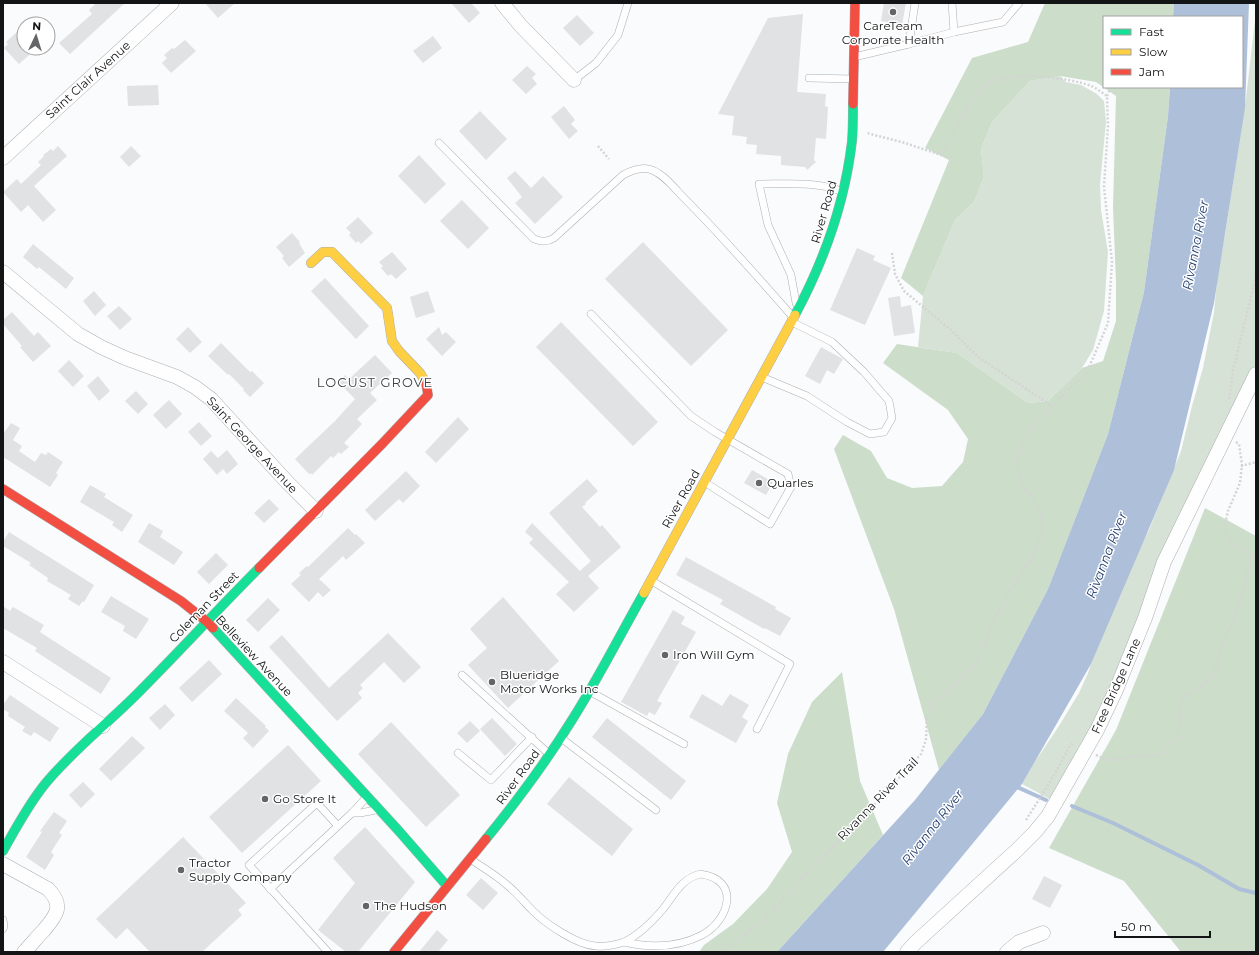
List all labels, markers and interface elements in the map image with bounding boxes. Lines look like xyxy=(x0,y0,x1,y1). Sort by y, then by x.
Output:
marker: CareTeam Corporate Health xyxy=(888,7,898,17)
north arrow xyxy=(16,16,56,56)
legend xyxy=(1103,16,1243,88)
place label: CareTeam Corporate Health xyxy=(842,18,944,47)
text: N xyxy=(32,19,42,33)
text: Fast xyxy=(1139,24,1164,39)
street label: Saint Clair Avenue xyxy=(42,38,133,122)
text: Slow xyxy=(1139,44,1168,59)
text: Jam xyxy=(1138,64,1165,79)
street label: River Road xyxy=(807,179,840,245)
water label: Rivanna River xyxy=(1178,198,1212,291)
district label: LOCUST GROVE xyxy=(317,374,433,390)
street label: Saint George Avenue xyxy=(204,393,301,496)
street label: River Road xyxy=(658,467,703,531)
place label: Quarles xyxy=(767,475,813,490)
marker: Quarles xyxy=(754,478,764,488)
water label: Rivanna River xyxy=(1082,509,1130,600)
street label: Coleman Street xyxy=(166,568,242,646)
street label: Belleview Avenue xyxy=(213,612,296,699)
street label: Free Bridge Lane xyxy=(1088,636,1143,736)
place label: Iron Will Gym xyxy=(673,647,755,662)
marker: Iron Will Gym xyxy=(660,650,670,660)
place label: Blueridge Motor Works Inc xyxy=(500,667,599,696)
marker: Blueridge Motor Works Inc xyxy=(487,677,497,687)
street label: River Road xyxy=(492,746,543,807)
street label: Rivanna River Trail xyxy=(834,754,921,843)
water label: Rivanna River xyxy=(898,786,967,868)
place label: Go Store It xyxy=(273,791,336,806)
marker: Go Store It xyxy=(260,794,270,804)
place label: Tractor Supply Company xyxy=(189,855,292,884)
marker: Tractor Supply Company xyxy=(176,865,186,875)
place label: The Hudson xyxy=(374,898,447,913)
marker: The Hudson xyxy=(361,901,371,911)
scale bar xyxy=(1115,913,1210,939)
text: 50 m xyxy=(1121,919,1152,934)

